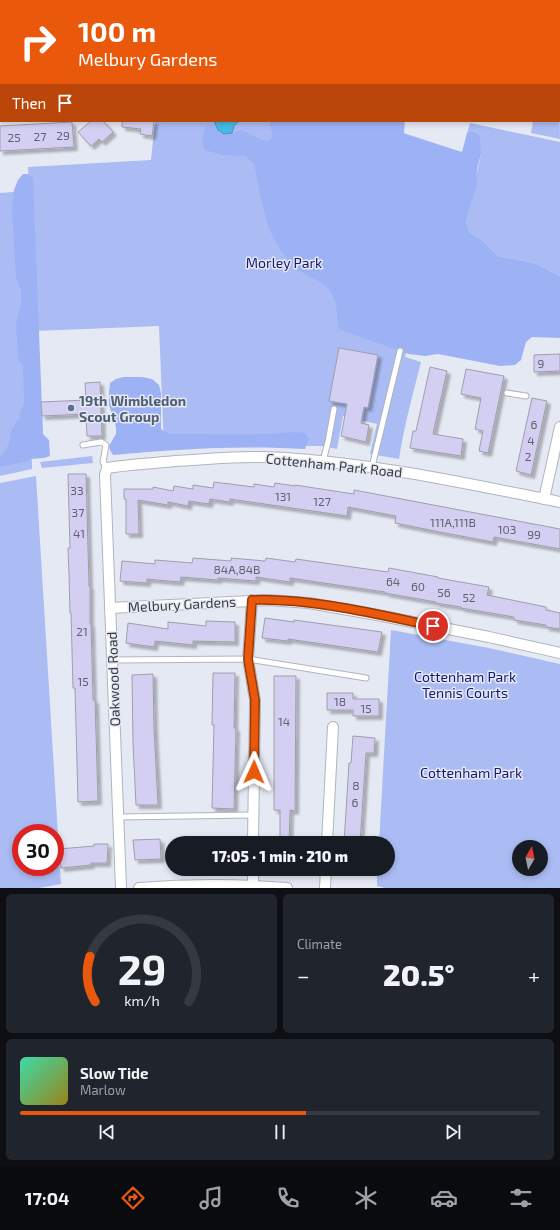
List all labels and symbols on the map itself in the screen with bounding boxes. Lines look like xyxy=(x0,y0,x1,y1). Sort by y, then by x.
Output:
house number: 29 xyxy=(56,128,70,142)
house number: 27 xyxy=(34,129,46,143)
house number: 25 xyxy=(7,130,21,144)
park label: Morley Park xyxy=(246,254,322,271)
house number: 9 xyxy=(538,356,545,370)
place label: 19th Wimbledon Scout Group xyxy=(79,392,186,425)
marker: 19th Wimbledon Scout Group xyxy=(66,403,76,413)
house number: 6 xyxy=(531,417,538,431)
house number: 4 xyxy=(527,433,535,447)
street label: Cottenham Park Road xyxy=(265,449,403,481)
house number: 2 xyxy=(525,449,532,463)
house number: 33 xyxy=(70,483,84,497)
house number: 131 xyxy=(275,489,291,503)
house number: 127 xyxy=(313,494,331,508)
house number: 37 xyxy=(72,505,84,519)
house number: 111A,111B xyxy=(430,515,476,529)
house number: 103 xyxy=(498,522,516,536)
house number: 41 xyxy=(73,526,85,540)
house number: 99 xyxy=(527,527,541,541)
house number: 84A,84B xyxy=(214,562,260,576)
house number: 64 xyxy=(386,574,400,588)
house number: 60 xyxy=(411,579,425,593)
house number: 56 xyxy=(437,585,451,599)
house number: 52 xyxy=(462,590,476,604)
street label: Melbury Gardens xyxy=(127,593,237,615)
pin xyxy=(416,609,450,643)
house number: 21 xyxy=(76,624,88,638)
street label: Oakwood Road xyxy=(103,631,123,727)
park label: Cottenham Park Tennis Courts xyxy=(414,668,516,701)
house number: 15 xyxy=(77,674,89,688)
house number: 18 xyxy=(334,694,346,708)
house number: 15 xyxy=(360,701,372,715)
house number: 14 xyxy=(278,714,290,728)
position arrow xyxy=(233,751,275,793)
park label: Cottenham Park xyxy=(420,764,522,781)
house number: 8 xyxy=(352,778,360,792)
house number: 6 xyxy=(352,795,359,809)
speed limit sign: 30 xyxy=(12,824,64,876)
north arrow xyxy=(512,840,548,876)

